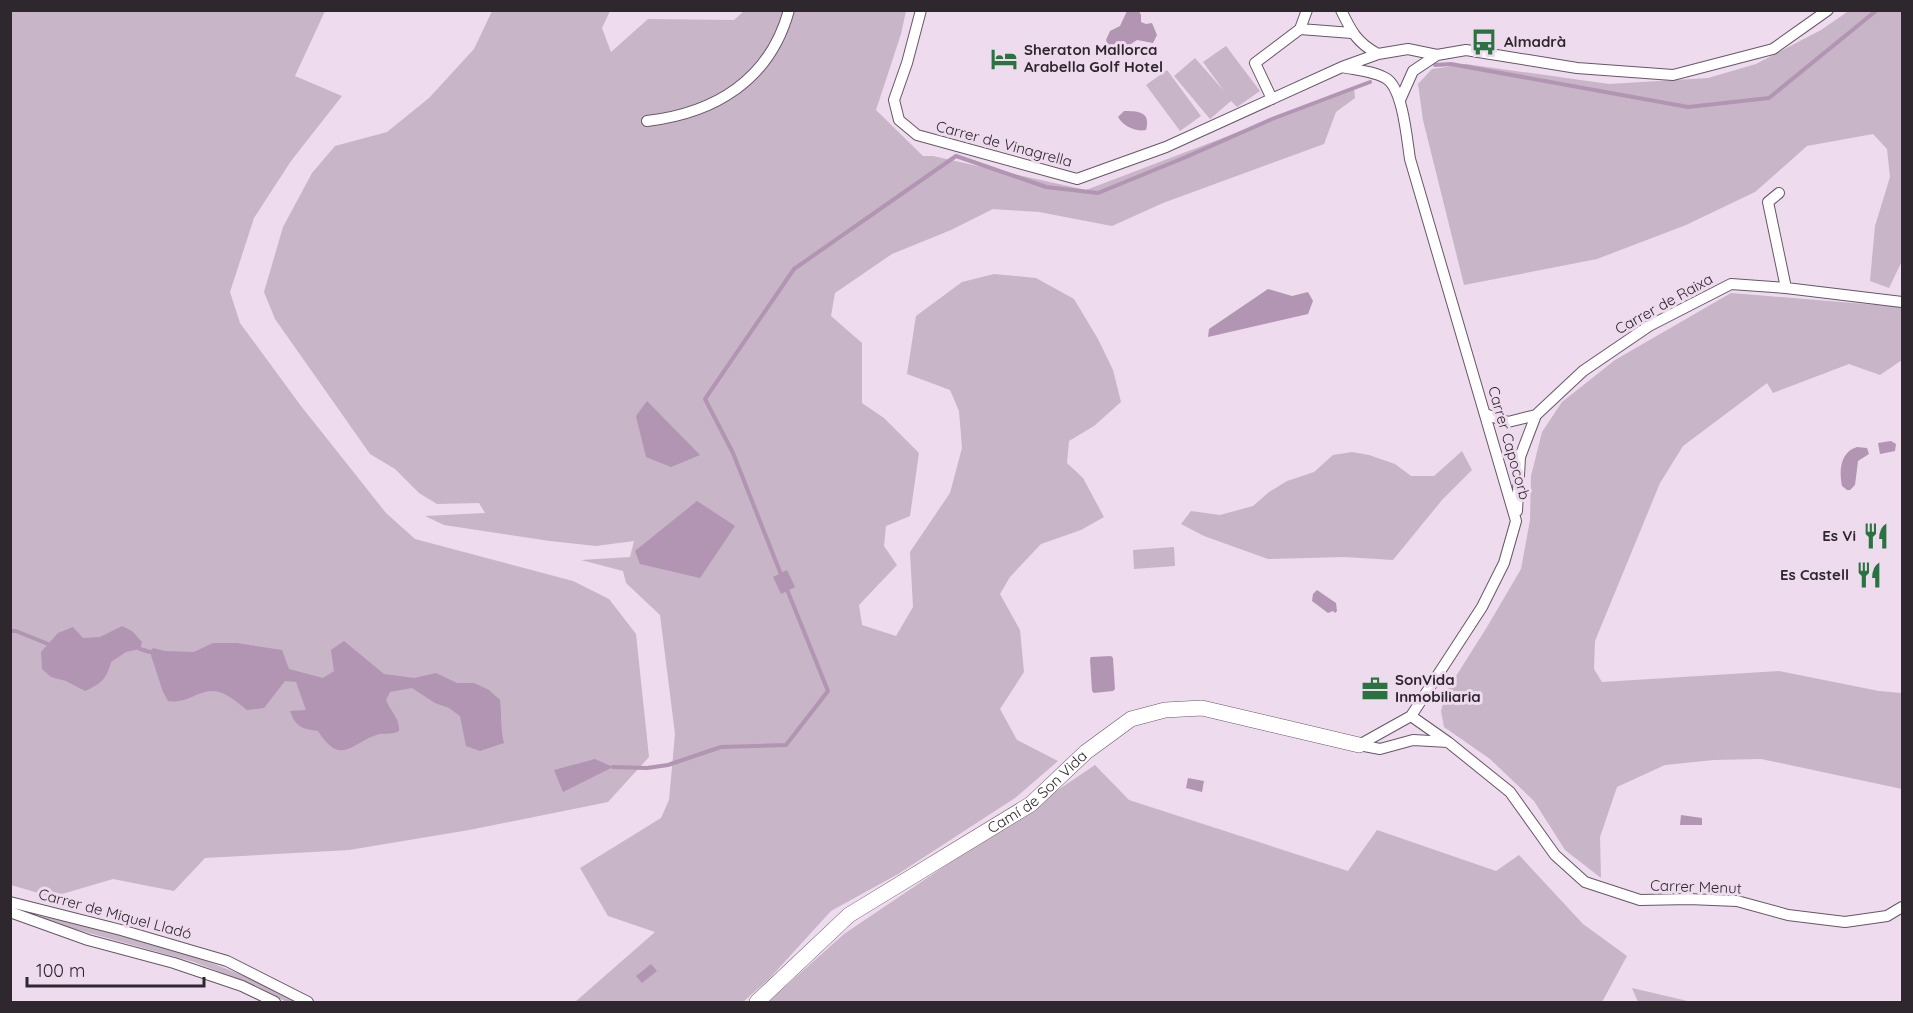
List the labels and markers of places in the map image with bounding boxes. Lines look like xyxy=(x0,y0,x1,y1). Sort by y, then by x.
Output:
bus stop icon: Almadrà xyxy=(1469,27,1499,57)
place label: Almadrà xyxy=(1504,32,1566,51)
place label: Sheraton Mallorca Arabella Golf Hotel xyxy=(1024,40,1163,76)
hotel icon: Sheraton Mallorca Arabella Golf Hotel xyxy=(989,44,1019,74)
restaurant icon: Es Vi xyxy=(1861,521,1891,551)
place label: Es Vi xyxy=(1822,526,1856,545)
restaurant icon: Es Castell xyxy=(1854,560,1884,590)
place label: Es Castell xyxy=(1780,565,1849,584)
place label: SonVida Inmobiliaria xyxy=(1395,670,1481,706)
office icon: SonVida Inmobiliaria xyxy=(1360,674,1390,704)

